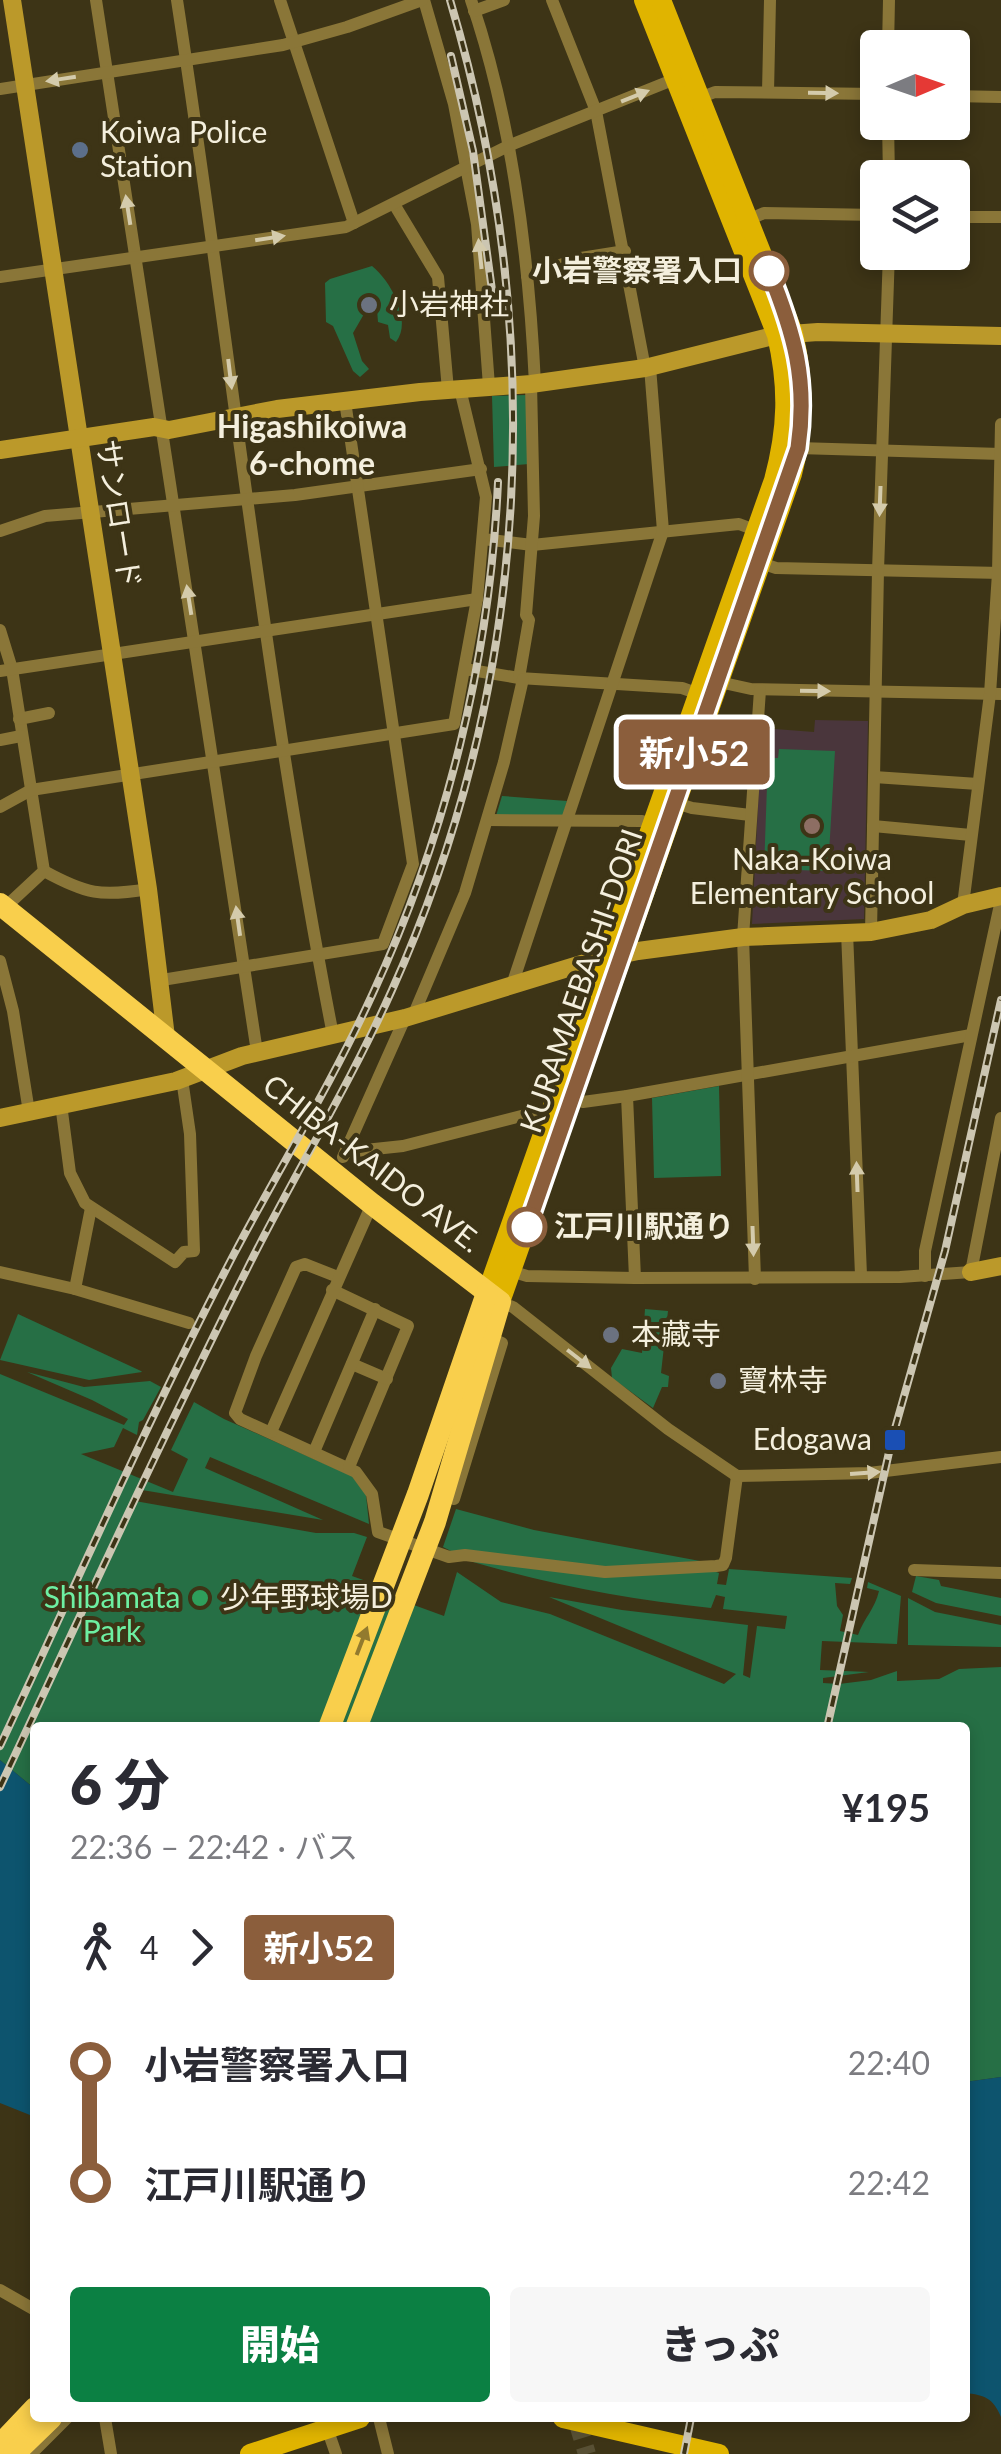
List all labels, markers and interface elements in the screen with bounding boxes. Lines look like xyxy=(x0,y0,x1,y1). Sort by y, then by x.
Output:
north arrow xyxy=(860,30,970,140)
map controls xyxy=(860,30,970,270)
one-way arrow xyxy=(44,72,76,88)
one-way arrow xyxy=(807,85,839,101)
one-way arrow xyxy=(620,87,650,103)
place label: Koiwa Police Station xyxy=(100,113,267,183)
marker: Koiwa Police Station xyxy=(69,139,91,161)
button: layers xyxy=(860,160,970,270)
one-way arrow xyxy=(120,193,136,225)
one-way arrow xyxy=(254,230,286,245)
one-way arrow xyxy=(472,238,488,270)
place label: 小岩警察署入口 xyxy=(532,251,742,287)
marker: 小岩警察署入口 xyxy=(750,252,788,290)
place label: 小岩神社 xyxy=(389,285,509,321)
marker: 小岩神社 xyxy=(358,294,380,316)
one-way arrow xyxy=(222,358,238,390)
district label: Higashikoiwa 6-chome xyxy=(217,406,407,482)
street label: サンロード xyxy=(90,437,149,591)
one-way arrow xyxy=(871,485,887,517)
one-way arrow xyxy=(180,584,196,615)
one-way arrow xyxy=(800,683,832,699)
line badge: 新小52 xyxy=(624,720,764,784)
text: 新小52 xyxy=(639,731,749,773)
marker: Naka-Koiwa Elementary School xyxy=(801,815,823,837)
street label: KURAMAEBASHI-DORI xyxy=(511,824,649,1137)
place label: Naka-Koiwa Elementary School xyxy=(690,840,934,910)
one-way arrow xyxy=(229,905,245,937)
street label: CHIBA-KAIDO AVE. xyxy=(257,1066,490,1259)
one-way arrow xyxy=(849,1161,865,1193)
place label: 江戸川駅通り xyxy=(554,1207,734,1243)
marker: 江戸川駅通り xyxy=(508,1208,546,1246)
one-way arrow xyxy=(746,1226,762,1258)
place label: 本藏寺 xyxy=(631,1315,721,1351)
marker: 本藏寺 xyxy=(600,1324,622,1346)
one-way arrow xyxy=(566,1348,592,1369)
place label: 寶林寺 xyxy=(738,1361,828,1397)
marker: 寶林寺 xyxy=(707,1370,729,1392)
place label: Edogawa xyxy=(753,1420,872,1456)
marker: Edogawa xyxy=(882,1427,908,1453)
one-way arrow xyxy=(850,1465,882,1481)
park label: Shibamata Park xyxy=(44,1578,180,1648)
place label: 少年野球場D xyxy=(220,1578,393,1614)
marker: 少年野球場D xyxy=(189,1587,211,1609)
one-way arrow xyxy=(355,1626,370,1656)
text: 6 分 xyxy=(70,1751,170,1817)
text: ¥195 xyxy=(842,1784,930,1830)
text: 22:36 – 22:42 · バス xyxy=(70,1827,358,1866)
icon: walk xyxy=(70,1920,125,1975)
icon: forward xyxy=(174,1920,229,1975)
text: 新小52 xyxy=(264,1926,374,1968)
text: 4 xyxy=(140,1928,159,1967)
text: 小岩警察署入口 xyxy=(144,2041,410,2087)
text: 22:40 xyxy=(848,2043,930,2082)
text: 江戸川駅通り xyxy=(144,2161,372,2207)
text: 22:42 xyxy=(848,2163,930,2202)
button: 開始 xyxy=(70,2287,490,2402)
button: きっぷ xyxy=(510,2287,930,2402)

